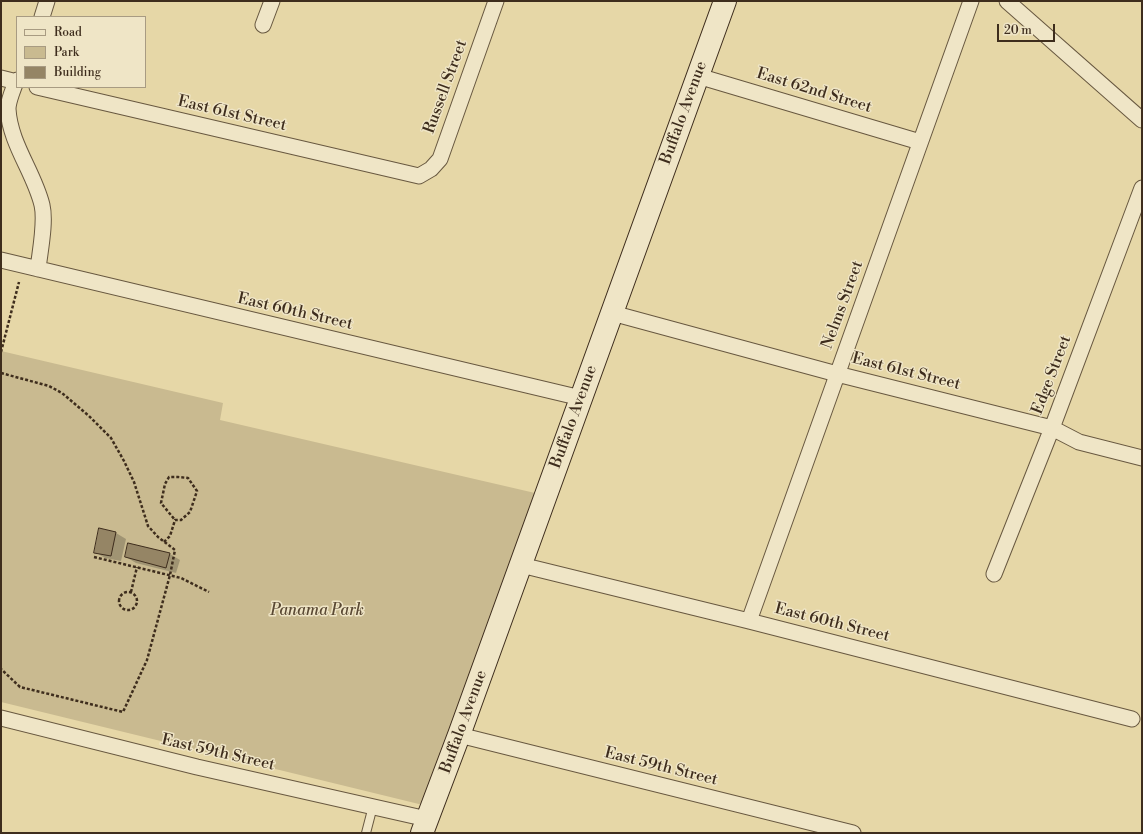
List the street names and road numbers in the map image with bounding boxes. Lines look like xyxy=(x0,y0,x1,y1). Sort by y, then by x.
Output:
street label: Russell Street xyxy=(420,37,472,137)
street label: Buffalo Avenue xyxy=(656,59,712,167)
street label: East 62nd Street xyxy=(754,64,874,118)
street label: East 61st Street xyxy=(176,92,288,136)
street label: Nelms Street xyxy=(818,258,868,352)
street label: East 60th Street xyxy=(236,289,354,335)
street label: Edge Street xyxy=(1028,333,1076,417)
street label: East 61st Street xyxy=(850,349,962,395)
street label: Buffalo Avenue xyxy=(546,363,602,471)
street label: East 60th Street xyxy=(773,599,891,647)
street label: Buffalo Avenue xyxy=(436,668,492,776)
street label: East 59th Street xyxy=(159,731,277,775)
street label: East 59th Street xyxy=(602,744,720,790)

